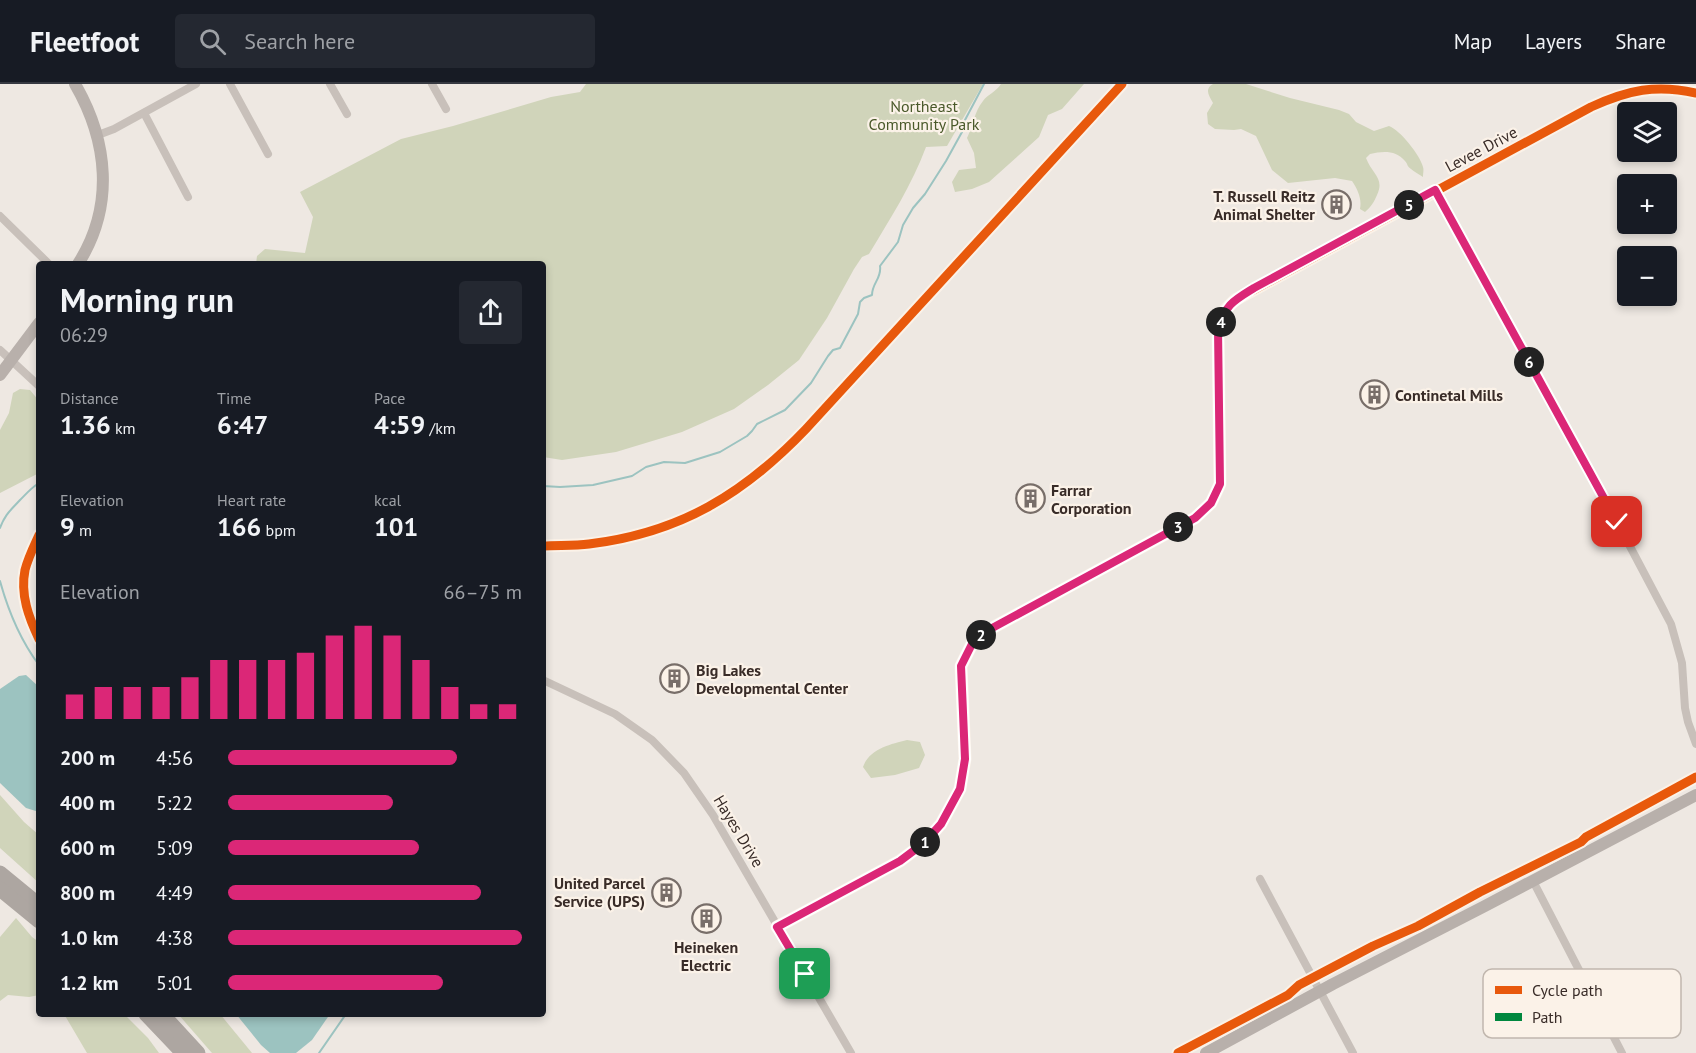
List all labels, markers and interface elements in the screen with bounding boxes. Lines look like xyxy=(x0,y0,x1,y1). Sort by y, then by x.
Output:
search box xyxy=(175,14,595,68)
text: Fleetfoot xyxy=(30,23,139,60)
icon: search xyxy=(196,25,229,58)
text: Search here xyxy=(244,27,355,55)
text: Map xyxy=(1454,28,1492,55)
text: Layers xyxy=(1525,28,1582,55)
text: Share xyxy=(1615,28,1666,55)
park label: Northeast Community Park xyxy=(869,96,980,134)
map controls xyxy=(1617,102,1677,306)
button: layers xyxy=(1617,102,1677,162)
street label: Levee Drive xyxy=(1441,122,1521,176)
button: + xyxy=(1617,174,1677,234)
place label: T. Russell Reitz Animal Shelter xyxy=(1213,186,1315,224)
building icon: T. Russell Reitz Animal Shelter xyxy=(1320,189,1352,221)
pin: 5 xyxy=(1394,190,1424,220)
text: 5 xyxy=(1404,195,1414,215)
button: − xyxy=(1617,246,1677,306)
text: Morning run xyxy=(60,278,234,321)
button: share xyxy=(459,281,522,344)
pin: 4 xyxy=(1206,307,1236,337)
text: 4 xyxy=(1216,312,1226,332)
text: 06:29 xyxy=(60,322,108,348)
pin: 6 xyxy=(1514,347,1544,377)
text: 6 xyxy=(1524,352,1534,372)
building icon: Continetal Mills xyxy=(1358,379,1390,411)
place label: Continetal Mills xyxy=(1395,385,1503,405)
text: Distance xyxy=(60,388,119,408)
text: Time xyxy=(217,388,251,408)
text: Pace xyxy=(374,388,405,408)
text: 1.36 xyxy=(60,408,111,441)
text: 6:47 xyxy=(217,408,268,441)
text: 4:59 xyxy=(374,408,425,441)
text: km xyxy=(111,418,136,438)
text: /km xyxy=(425,418,456,438)
place label: Farrar Corporation xyxy=(1051,480,1132,518)
building icon: Farrar Corporation xyxy=(1014,483,1046,515)
text: Elevation xyxy=(60,490,124,510)
text: Heart rate xyxy=(217,490,286,510)
text: kcal xyxy=(374,490,401,510)
pin xyxy=(1591,496,1642,547)
icon: check xyxy=(1600,505,1633,538)
text: 9 xyxy=(60,510,75,543)
text: 166 xyxy=(217,510,261,543)
text: 101 xyxy=(374,510,418,543)
pin: 3 xyxy=(1163,512,1193,542)
text: 3 xyxy=(1173,517,1183,537)
text: m xyxy=(75,520,92,540)
text: bpm xyxy=(261,520,296,540)
text: Elevation xyxy=(60,579,140,605)
text: 66–75 m xyxy=(444,579,522,605)
pin: 2 xyxy=(966,620,996,650)
text: 2 xyxy=(976,625,986,645)
place label: Big Lakes Developmental Center xyxy=(696,660,848,698)
building icon: Big Lakes Developmental Center xyxy=(659,663,691,695)
text: 200 m xyxy=(60,745,115,771)
text: 4:56 xyxy=(156,745,193,771)
text: 400 m xyxy=(60,790,115,816)
text: 5:22 xyxy=(156,790,193,816)
street label: Hayes Drive xyxy=(710,791,768,871)
pin: 1 xyxy=(910,827,940,857)
text: 1 xyxy=(920,832,930,852)
text: 600 m xyxy=(60,835,115,861)
text: 5:09 xyxy=(156,835,193,861)
place label: United Parcel Service (UPS) xyxy=(554,873,645,911)
building icon: United Parcel Service (UPS) xyxy=(650,876,682,908)
text: 800 m xyxy=(60,880,115,906)
text: 4:49 xyxy=(156,880,193,906)
building icon: Heineken Electric xyxy=(690,903,722,935)
text: 1.0 km xyxy=(60,925,119,951)
text: 4:38 xyxy=(156,925,193,951)
place label: Heineken Electric xyxy=(674,937,738,975)
pin xyxy=(779,948,830,999)
icon: arrive xyxy=(788,957,821,990)
legend xyxy=(1483,969,1681,1038)
text: 1.2 km xyxy=(60,970,119,996)
text: 5:01 xyxy=(156,970,193,996)
text: Cycle path xyxy=(1532,980,1603,1000)
text: Path xyxy=(1532,1007,1563,1027)

